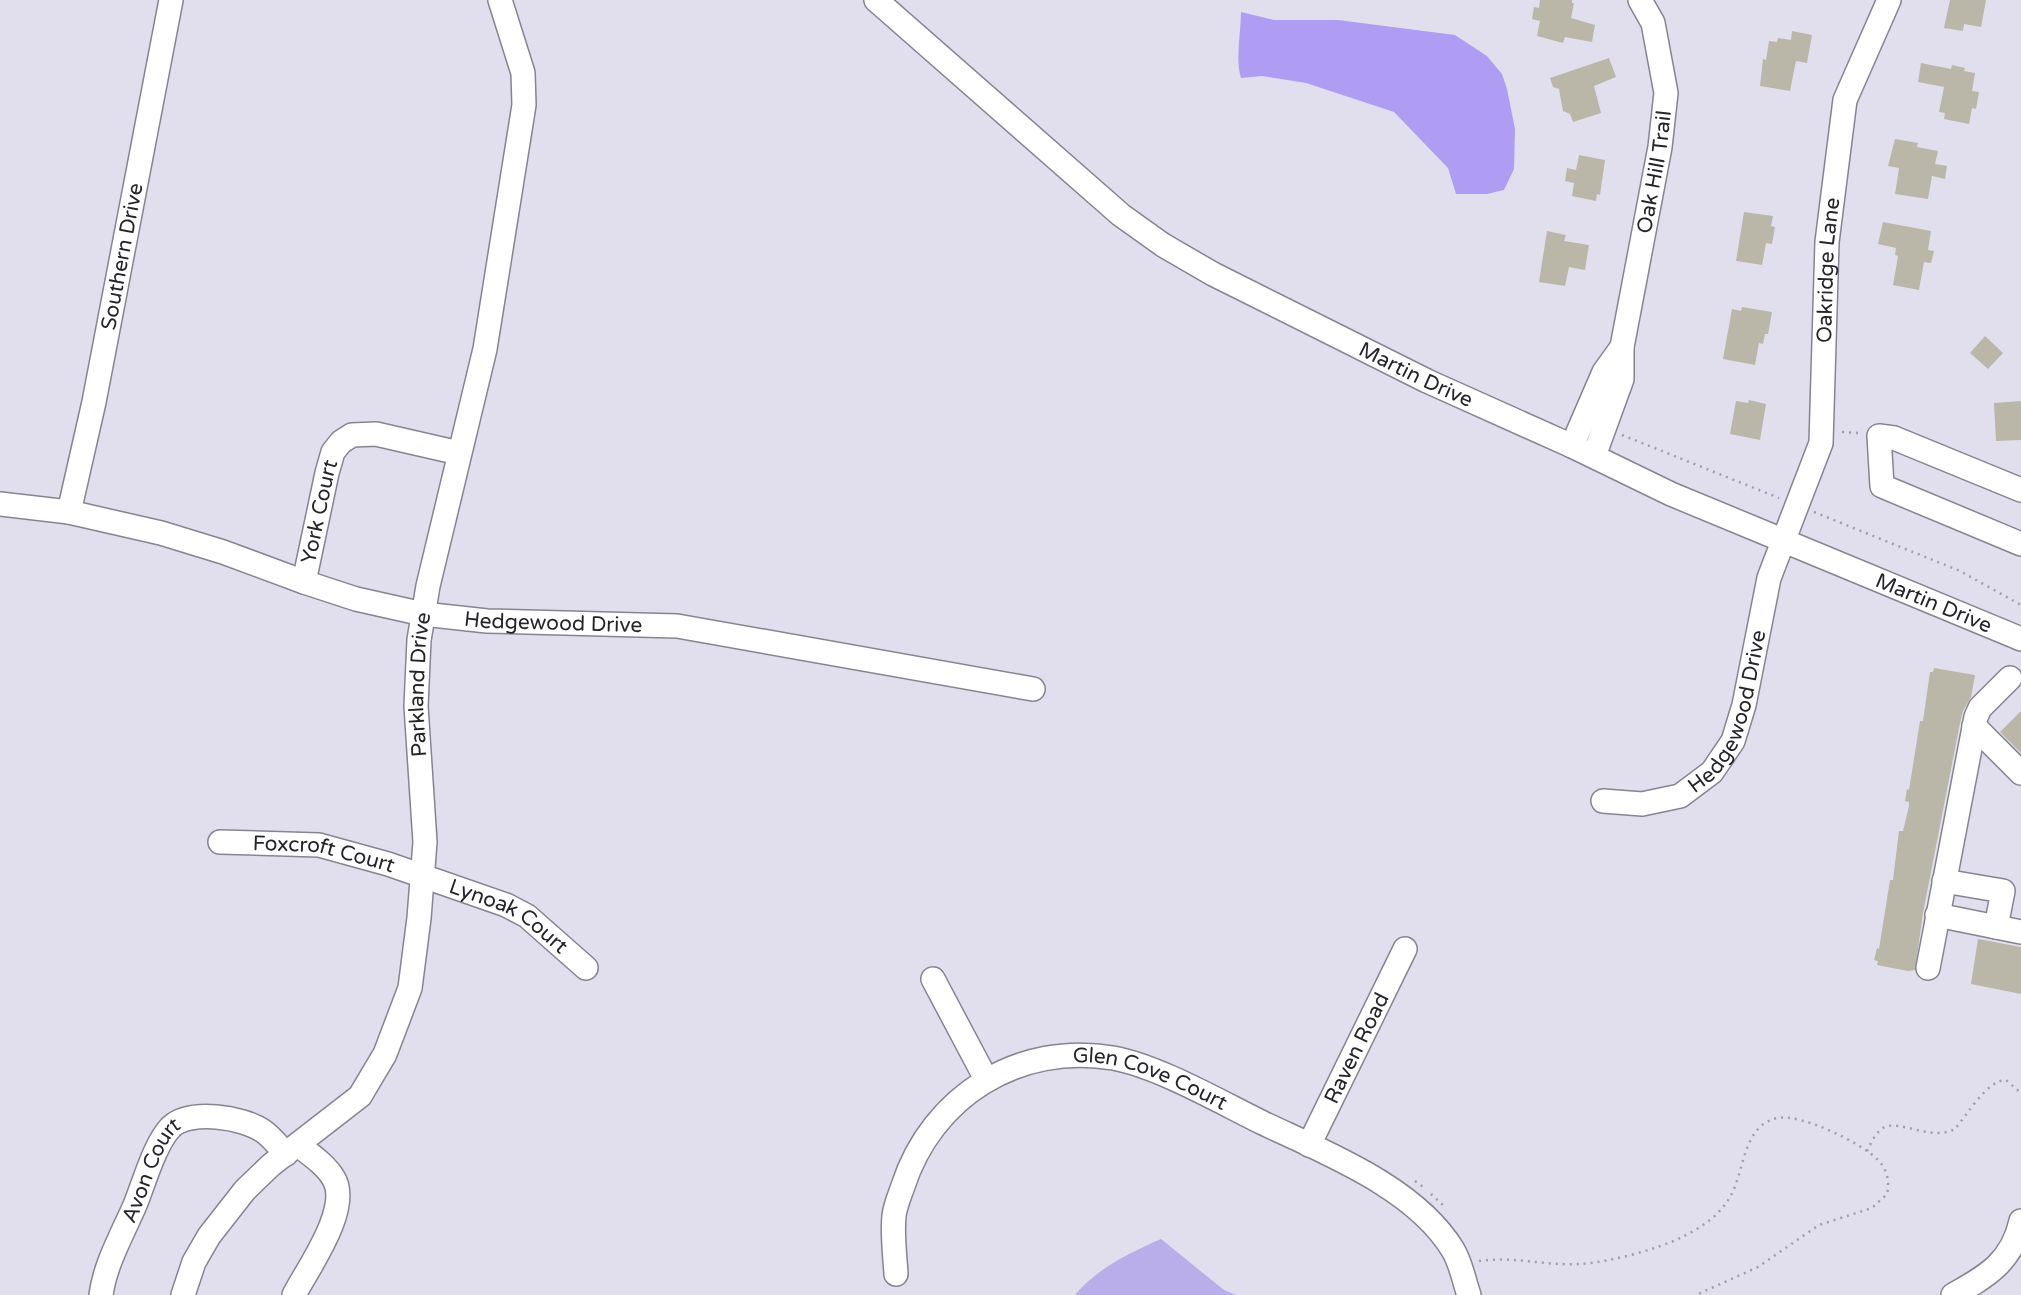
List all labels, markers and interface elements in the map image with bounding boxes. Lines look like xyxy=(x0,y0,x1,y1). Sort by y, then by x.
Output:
street label: Oak Hill Trail xyxy=(1631,109,1676,235)
street label: Southern Drive xyxy=(96,181,148,332)
street label: Oakridge Lane xyxy=(1811,196,1845,344)
street label: Martin Drive xyxy=(1355,337,1477,413)
street label: York Court xyxy=(296,457,343,566)
street label: Martin Drive xyxy=(1872,568,1996,638)
street label: Hedgewood Drive xyxy=(463,606,643,638)
street label: Parkland Drive xyxy=(403,610,436,758)
street label: Hedgewood Drive xyxy=(1683,628,1771,798)
street label: Foxcroft Court xyxy=(252,830,398,878)
street label: Lynoak Court xyxy=(446,874,573,959)
street label: Raven Road xyxy=(1319,988,1394,1108)
street label: Glen Cove Court xyxy=(1073,1043,1231,1115)
street label: Avon Court xyxy=(116,1112,185,1226)

